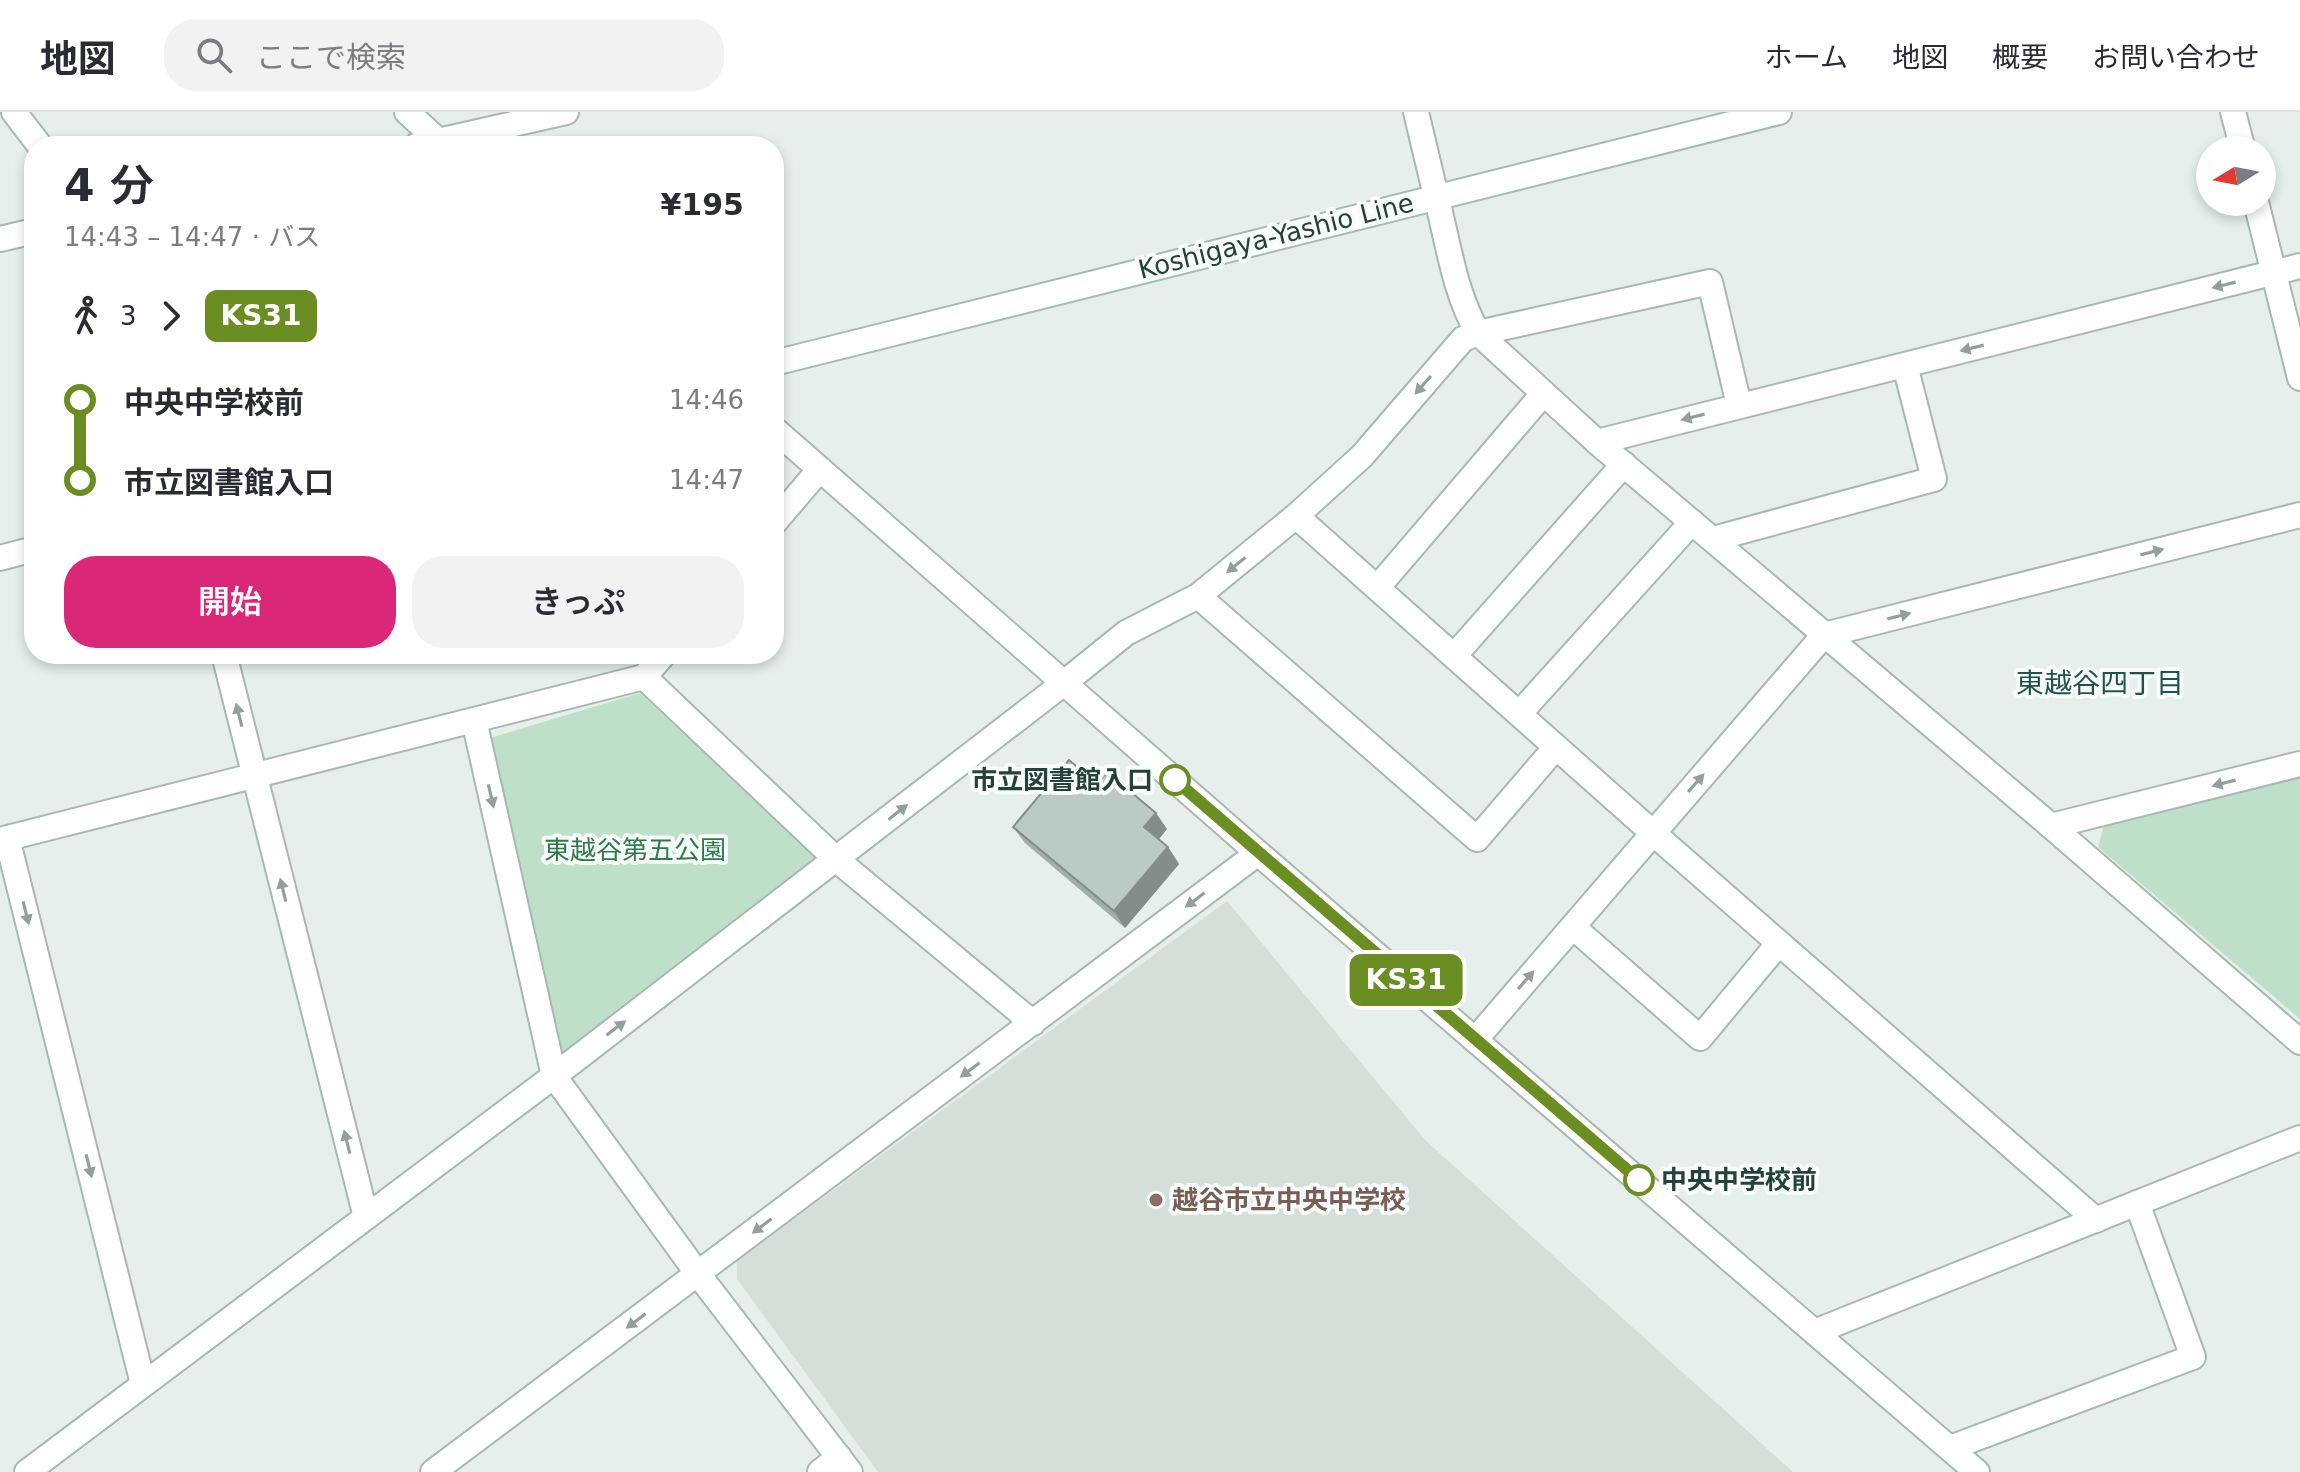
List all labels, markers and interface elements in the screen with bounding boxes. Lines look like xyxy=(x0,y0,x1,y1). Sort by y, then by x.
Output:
search box xyxy=(164,19,724,91)
icon: search xyxy=(192,33,236,77)
text: 地図 xyxy=(40,37,116,81)
text: ここで検索 xyxy=(256,40,406,75)
text: ホーム xyxy=(1765,41,1848,74)
text: 地図 xyxy=(1892,41,1948,74)
text: 概要 xyxy=(1992,41,2048,74)
text: お問い合わせ xyxy=(2092,41,2260,74)
north arrow xyxy=(2196,136,2276,216)
map controls xyxy=(2196,136,2276,216)
text: 4 分 xyxy=(64,160,154,211)
text: ¥195 xyxy=(661,187,744,222)
street label: Koshigaya-Yashio Line xyxy=(1135,187,1417,285)
text: 14:43 – 14:47 · バス xyxy=(64,222,320,252)
one-way arrow xyxy=(2212,280,2237,292)
icon: walk xyxy=(64,294,108,338)
icon: forward xyxy=(149,294,193,338)
text: KS31 xyxy=(221,299,301,332)
text: 3 xyxy=(120,301,137,331)
one-way arrow xyxy=(1960,343,1985,355)
one-way arrow xyxy=(1415,375,1432,395)
text: 中央中学校前 xyxy=(124,385,304,420)
text: 14:46 xyxy=(669,385,744,415)
one-way arrow xyxy=(1680,412,1705,424)
text: 市立図書館入口 xyxy=(124,465,334,500)
text: 14:47 xyxy=(669,465,744,495)
one-way arrow xyxy=(2139,546,2164,558)
button: 開始 xyxy=(64,556,396,648)
button: きっぷ xyxy=(412,556,744,648)
one-way arrow xyxy=(1226,556,1246,573)
one-way arrow xyxy=(1887,609,1912,621)
district label: 東越谷四丁目 xyxy=(2016,667,2184,700)
one-way arrow xyxy=(232,702,244,727)
place label: 市立図書館入口 xyxy=(971,765,1153,795)
marker: 市立図書館入口 xyxy=(1160,765,1190,795)
one-way arrow xyxy=(1687,774,1704,794)
one-way arrow xyxy=(2212,777,2237,789)
one-way arrow xyxy=(485,784,498,809)
one-way arrow xyxy=(888,804,908,820)
park label: 東越谷第五公園 xyxy=(544,835,726,865)
one-way arrow xyxy=(276,877,288,902)
one-way arrow xyxy=(1185,892,1206,908)
one-way arrow xyxy=(20,901,33,926)
line badge: KS31 xyxy=(1350,954,1462,1006)
text: KS31 xyxy=(1366,963,1446,996)
one-way arrow xyxy=(1517,971,1534,991)
one-way arrow xyxy=(606,1021,627,1037)
one-way arrow xyxy=(960,1062,980,1078)
one-way arrow xyxy=(340,1129,352,1154)
one-way arrow xyxy=(83,1153,95,1178)
marker: 中央中学校前 xyxy=(1624,1165,1654,1195)
place label: 中央中学校前 xyxy=(1661,1165,1817,1195)
place label: 越谷市立中央中学校 xyxy=(1172,1185,1406,1215)
marker: 越谷市立中央中学校 xyxy=(1147,1191,1165,1209)
one-way arrow xyxy=(751,1218,773,1234)
one-way arrow xyxy=(625,1312,646,1328)

